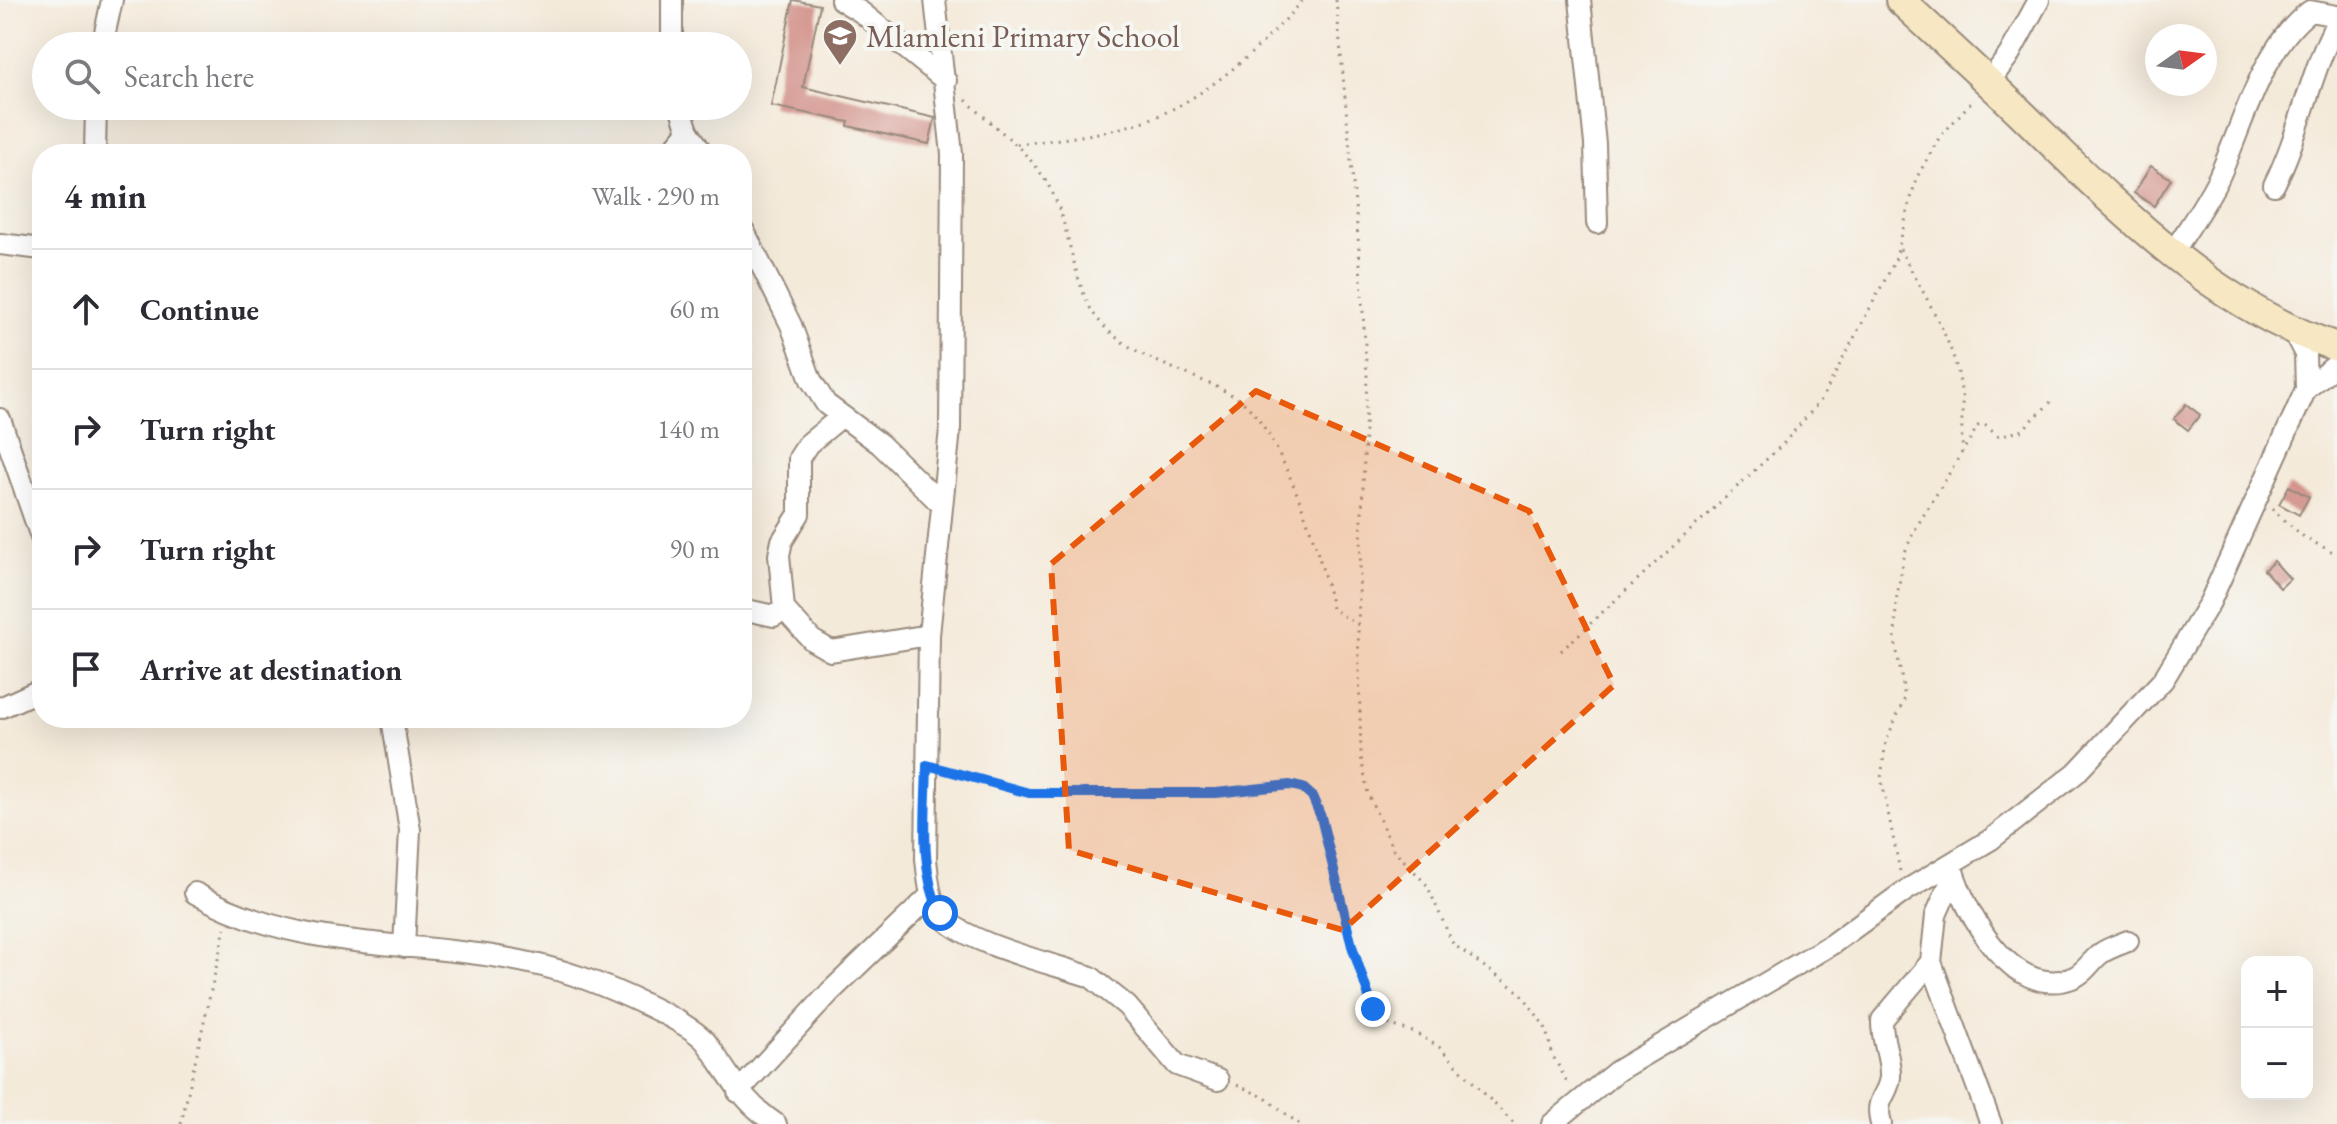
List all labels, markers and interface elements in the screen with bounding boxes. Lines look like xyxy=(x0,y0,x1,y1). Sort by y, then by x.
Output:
place label: Mlamleni Primary School xyxy=(866,15,1180,57)
school or university icon: Mlamleni Primary School xyxy=(821,17,859,67)
north arrow xyxy=(2145,24,2217,96)
search box xyxy=(32,32,752,120)
icon: search xyxy=(60,54,104,98)
text: Search here xyxy=(124,57,254,96)
text: 4 min xyxy=(64,174,147,218)
text: Walk · 290 m xyxy=(592,179,720,213)
icon: ahead xyxy=(64,287,108,331)
text: Continue xyxy=(140,290,259,329)
text: 60 m xyxy=(670,292,720,326)
icon: right xyxy=(64,407,108,451)
text: Turn right xyxy=(140,410,276,449)
text: 140 m xyxy=(657,412,720,446)
icon: right xyxy=(64,527,108,571)
text: Turn right xyxy=(140,530,276,569)
text: 90 m xyxy=(670,532,720,566)
icon: arrive xyxy=(64,647,108,691)
text: Arrive at destination xyxy=(140,650,402,689)
route start xyxy=(922,895,958,931)
map controls xyxy=(2241,956,2313,1100)
button: + xyxy=(2241,956,2313,1028)
route end xyxy=(1355,991,1391,1027)
button: − xyxy=(2241,1028,2313,1100)

